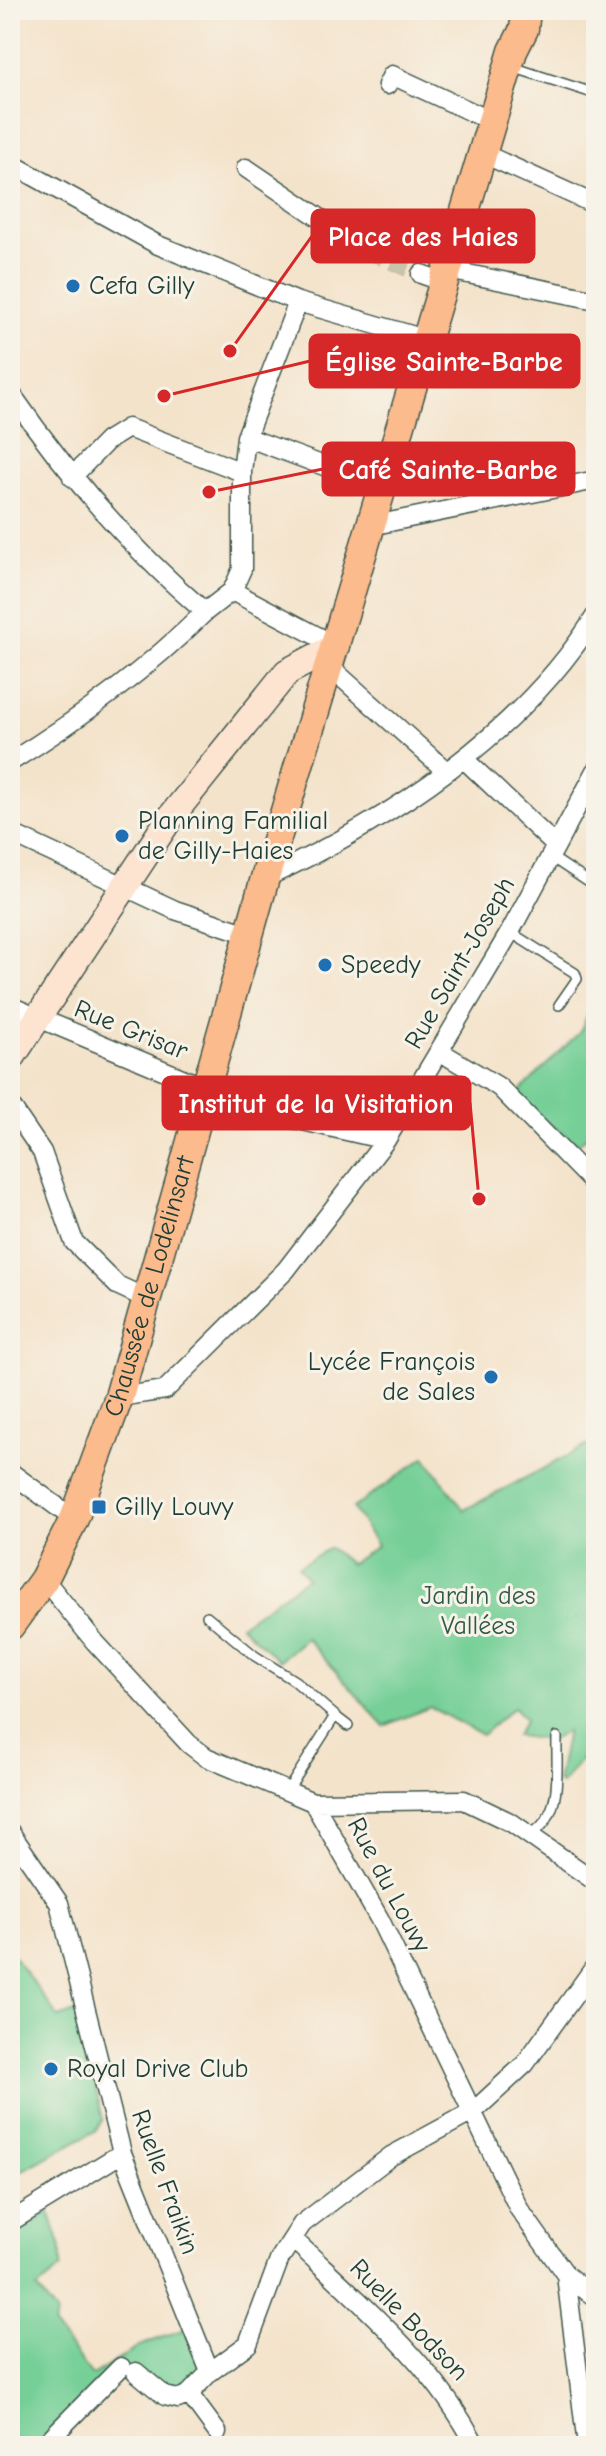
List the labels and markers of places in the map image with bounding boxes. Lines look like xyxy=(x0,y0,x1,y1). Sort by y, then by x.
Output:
callout: Place des Haies xyxy=(312,210,534,262)
place label: Cefa Gilly xyxy=(89,271,195,301)
marker: Cefa Gilly xyxy=(64,277,82,295)
callout: Église Sainte-Barbe xyxy=(310,335,579,387)
callout: Café Sainte-Barbe xyxy=(323,443,574,495)
place label: Planning Familial de Gilly-Haies xyxy=(138,806,328,866)
marker: Planning Familial de Gilly-Haies xyxy=(113,827,131,845)
place label: Speedy xyxy=(341,950,421,980)
marker: Speedy xyxy=(316,956,334,974)
callout: Institut de la Visitation xyxy=(163,1077,470,1129)
place label: Lycée François de Sales xyxy=(308,1347,475,1407)
marker: Lycée François de Sales xyxy=(482,1368,500,1386)
place label: Gilly Louvy xyxy=(115,1492,234,1522)
marker: Gilly Louvy xyxy=(90,1498,108,1516)
place label: Royal Drive Club xyxy=(67,2054,248,2084)
marker: Royal Drive Club xyxy=(42,2060,60,2078)

